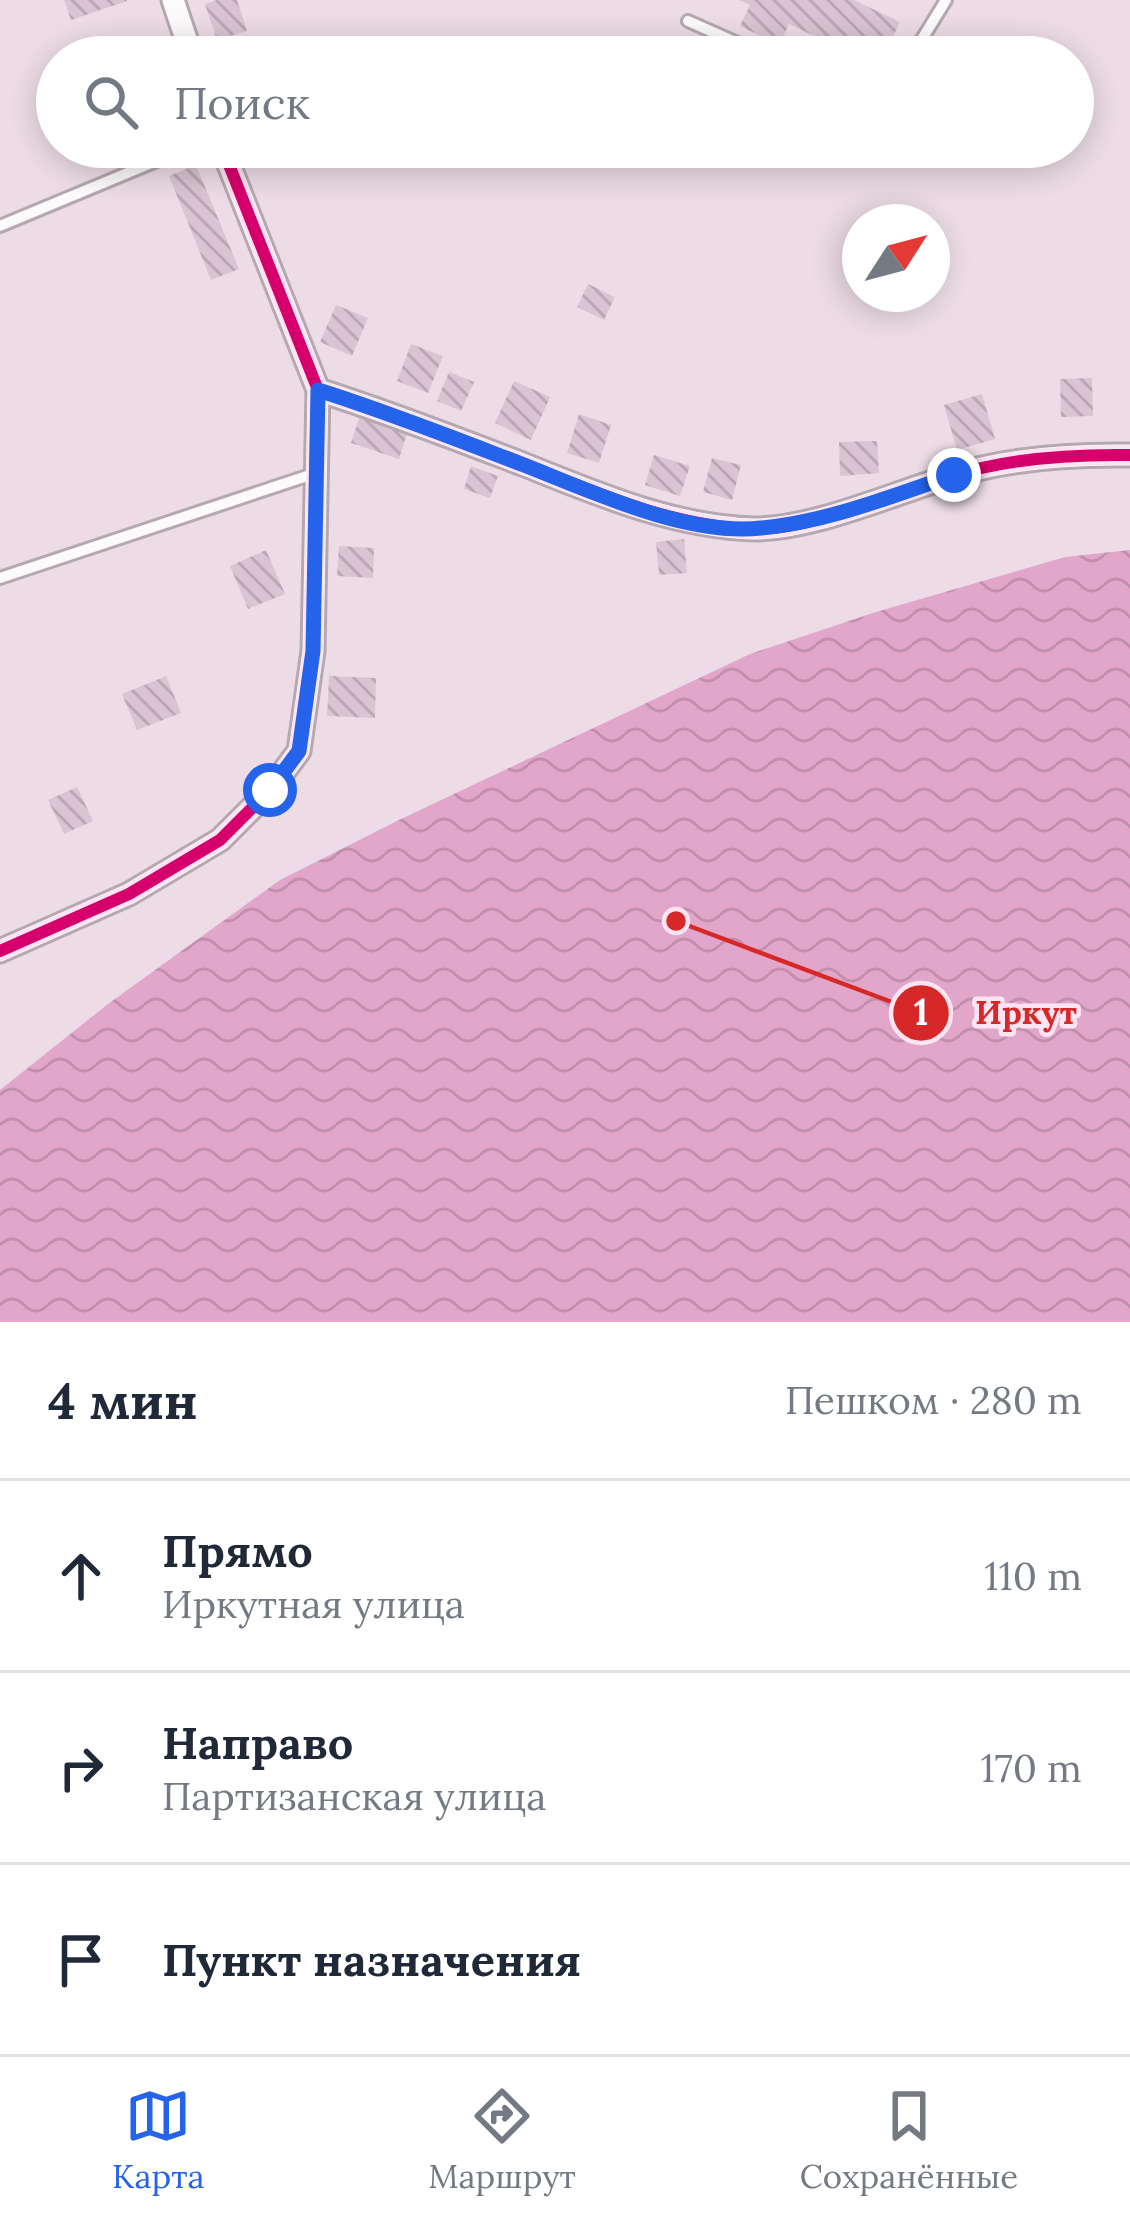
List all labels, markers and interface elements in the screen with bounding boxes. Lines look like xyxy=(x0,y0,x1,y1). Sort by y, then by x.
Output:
search box xyxy=(36,36,1094,168)
icon: search xyxy=(78,69,144,135)
text: Поиск xyxy=(174,74,310,131)
north arrow xyxy=(842,204,950,312)
route end xyxy=(927,448,981,502)
route start xyxy=(243,763,297,817)
callout: Иркут xyxy=(891,978,1101,1047)
text: 1 xyxy=(914,989,928,1035)
text: Иркут xyxy=(975,991,1077,1033)
text: 4 мин xyxy=(48,1368,198,1433)
text: Пешком · 280 m xyxy=(785,1375,1082,1425)
text: Прямо xyxy=(162,1522,313,1579)
icon: ahead xyxy=(48,1543,114,1609)
text: 110 m xyxy=(984,1551,1082,1601)
text: Иркутная улица xyxy=(162,1579,465,1629)
text: Направо xyxy=(162,1714,353,1771)
icon: right xyxy=(48,1735,114,1801)
text: 170 m xyxy=(980,1743,1082,1793)
text: Партизанская улица xyxy=(162,1771,546,1821)
icon: arrive xyxy=(48,1927,114,1993)
text: Пункт назначения xyxy=(162,1931,581,1988)
tab: Карта xyxy=(112,2083,205,2197)
tab: Маршрут xyxy=(428,2083,576,2197)
tab: Сохранённые xyxy=(800,2083,1018,2197)

